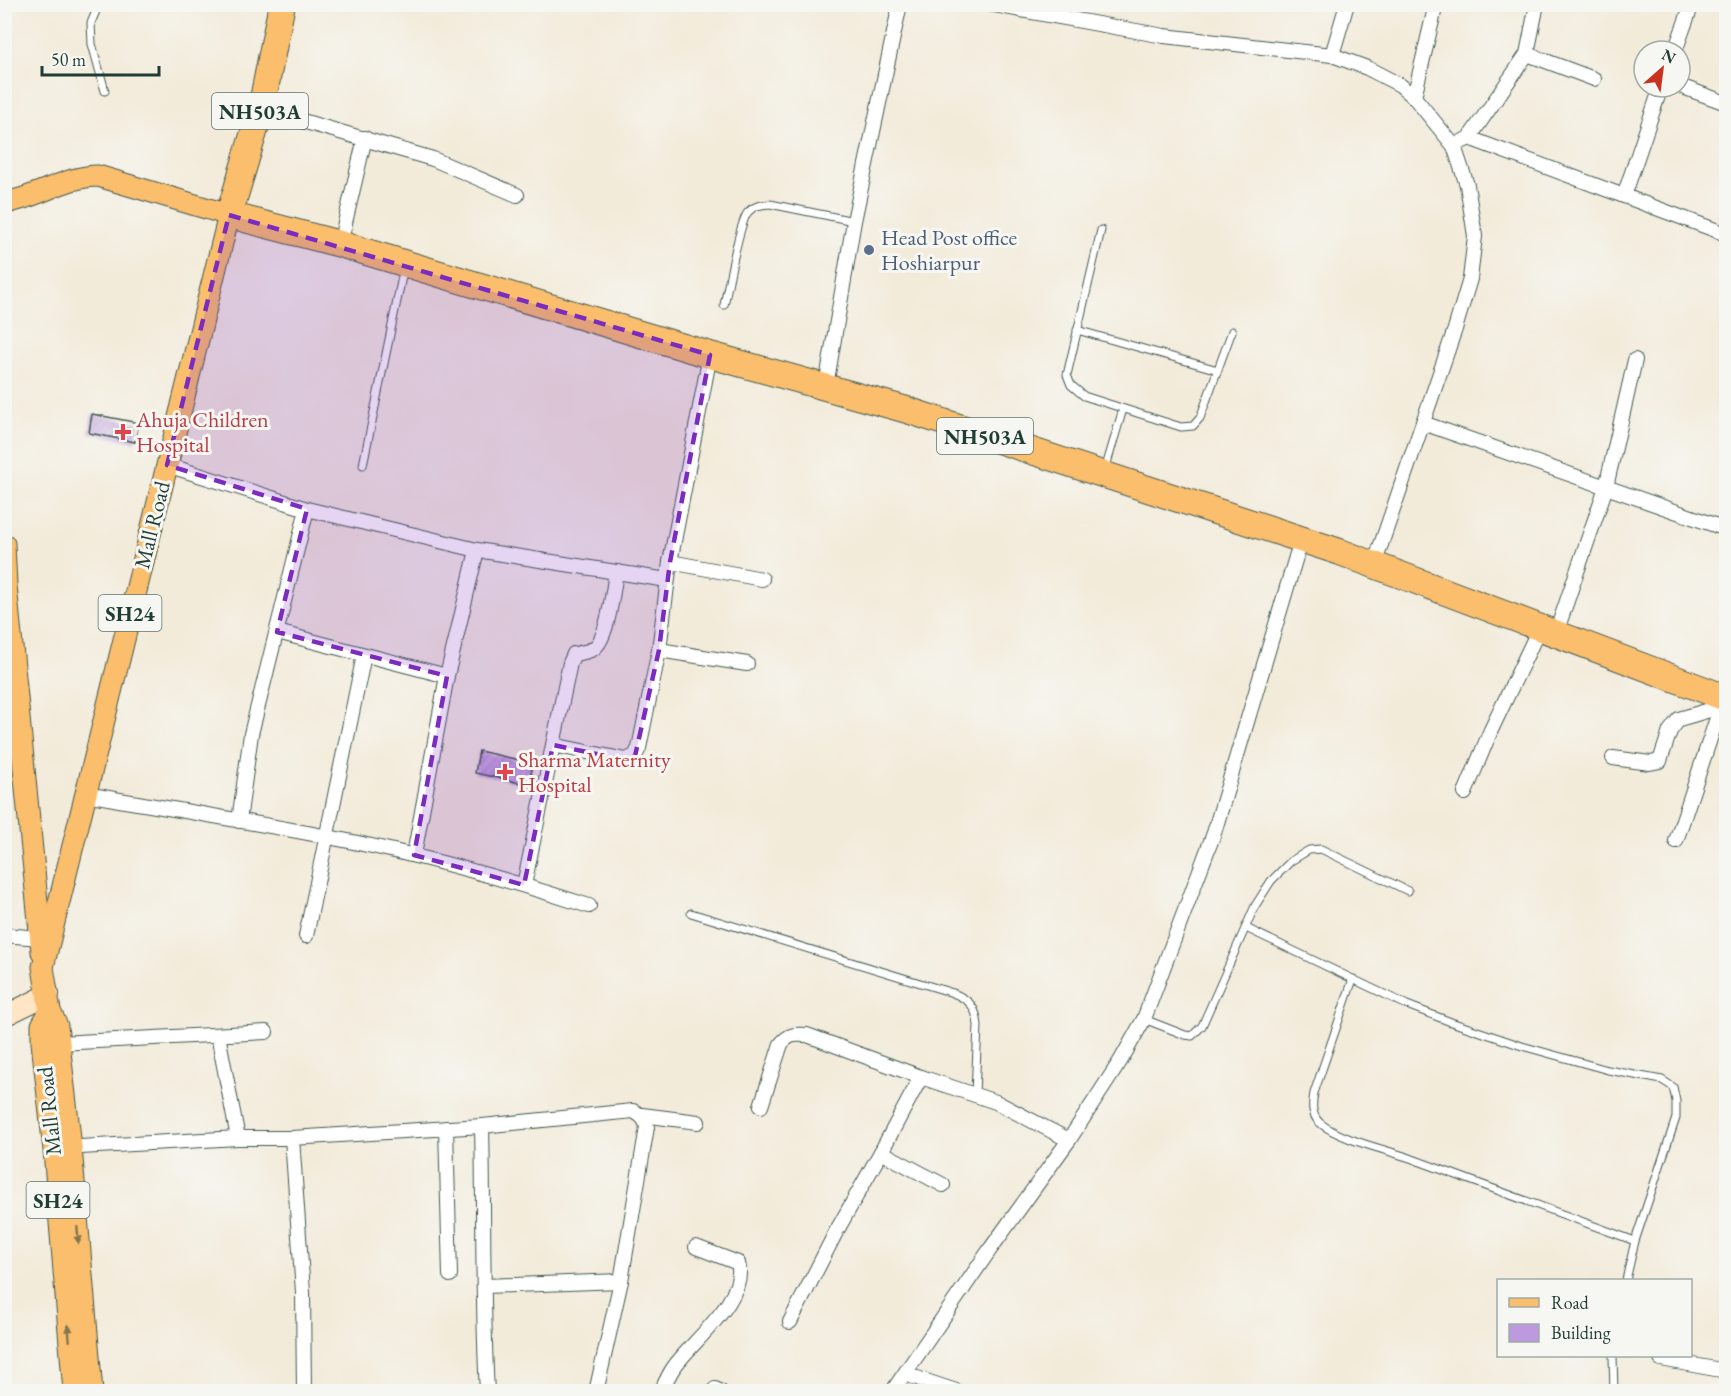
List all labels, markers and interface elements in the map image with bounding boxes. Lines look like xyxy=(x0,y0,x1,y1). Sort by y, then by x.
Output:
scale bar xyxy=(42,39,159,77)
north arrow xyxy=(1632,39,1692,99)
text: N xyxy=(1658,44,1679,69)
text: 50 m xyxy=(51,48,86,71)
road number: NH503A xyxy=(212,93,308,129)
place label: Head Post office Hoshiarpur xyxy=(881,223,1018,277)
marker: Head Post office Hoshiarpur xyxy=(862,243,876,257)
place label: Ahuja Children Hospital xyxy=(135,405,269,459)
road number: NH503A xyxy=(937,418,1033,454)
marker: Ahuja Children Hospital xyxy=(114,423,132,441)
street label: Mall Road xyxy=(127,477,177,572)
road number: SH24 xyxy=(98,595,162,631)
place label: Sharma Maternity Hospital xyxy=(518,745,671,799)
marker: Sharma Maternity Hospital xyxy=(496,763,514,781)
street label: Mall Road xyxy=(30,1064,68,1157)
road number: SH24 xyxy=(26,1182,90,1218)
one-way arrow xyxy=(74,1226,83,1245)
legend xyxy=(1497,1279,1692,1357)
text: Road xyxy=(1551,1291,1590,1314)
text: Building xyxy=(1551,1321,1611,1344)
one-way arrow xyxy=(64,1324,74,1343)

